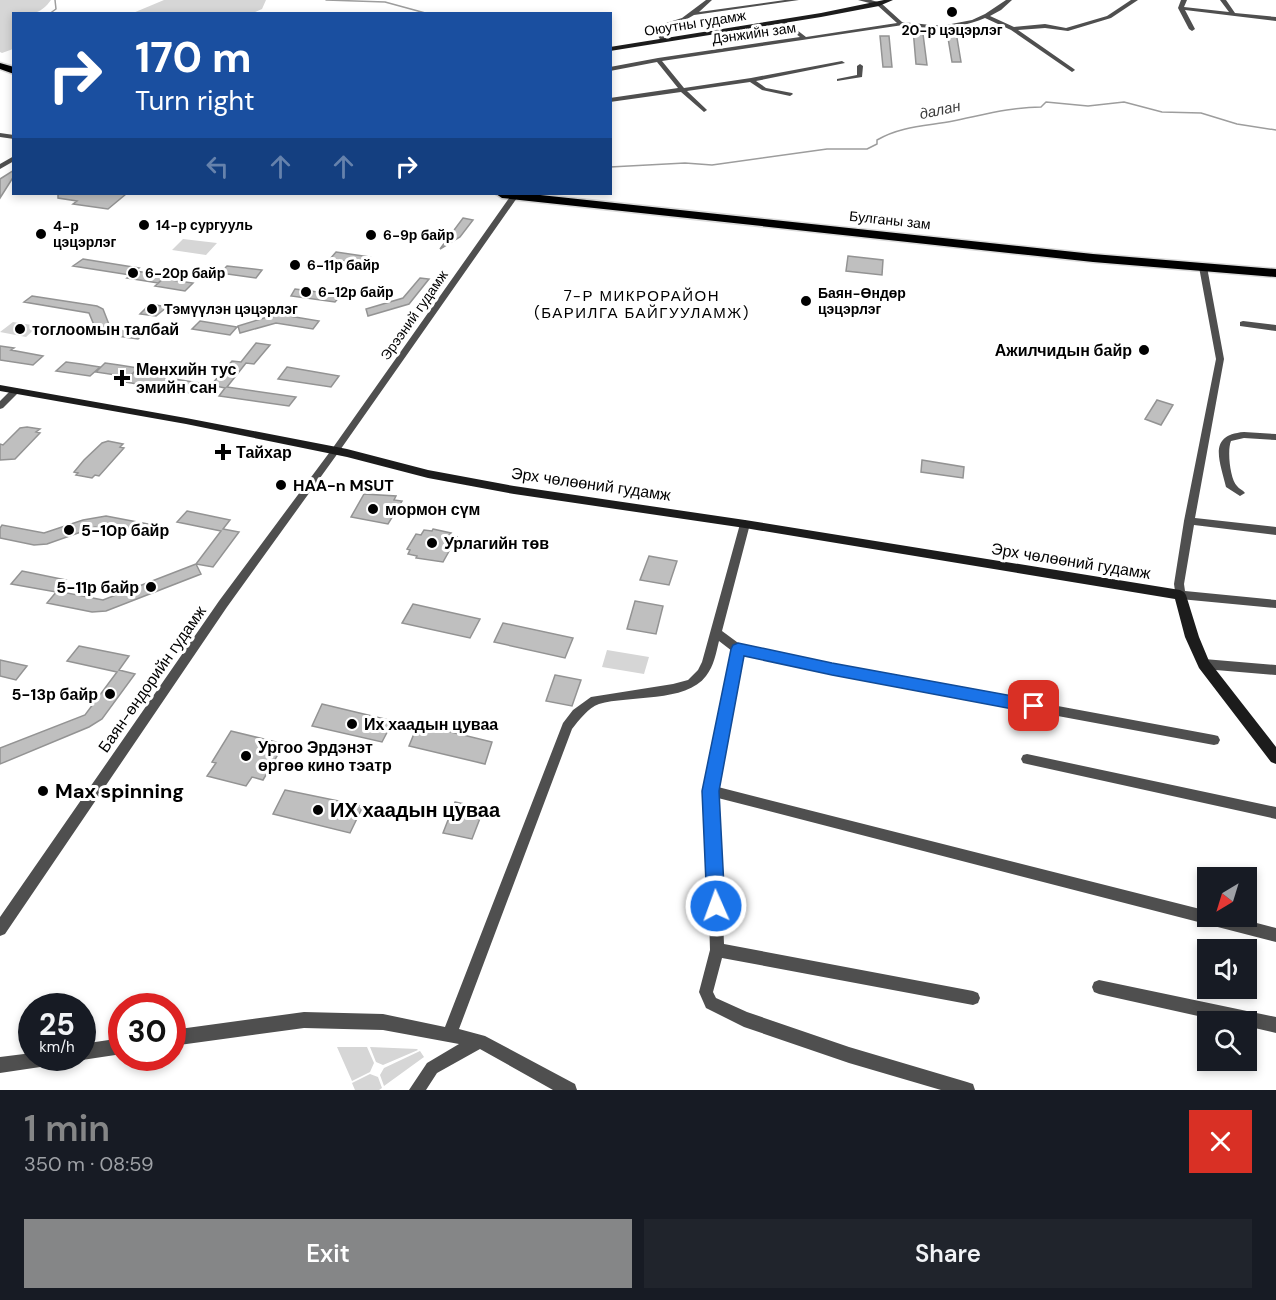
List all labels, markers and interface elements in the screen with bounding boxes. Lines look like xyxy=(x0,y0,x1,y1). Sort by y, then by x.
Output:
marker: 20-р цэцэрлэг xyxy=(945,5,959,19)
street label: Оюутны гудамж xyxy=(643,6,748,40)
street label: Дэнжийн зам xyxy=(711,18,797,48)
place label: 20-р цэцэрлэг xyxy=(901,21,1003,39)
text: 170 m xyxy=(135,30,252,85)
icon: right xyxy=(36,36,114,114)
text: Turn right xyxy=(135,83,255,118)
water label: далан xyxy=(918,96,962,124)
icon: left xyxy=(201,150,234,183)
icon: ahead xyxy=(264,150,297,183)
icon: ahead xyxy=(327,150,360,183)
icon: right xyxy=(390,150,423,183)
street label: Булганы зам xyxy=(848,207,932,233)
place label: 14-р сургууль xyxy=(156,216,253,234)
place label: 4-р цэцэрлэг xyxy=(53,217,117,251)
marker: 14-р сургууль xyxy=(137,218,151,232)
place label: 6-9р байр xyxy=(383,226,454,244)
marker: 4-р цэцэрлэг xyxy=(34,227,48,241)
marker: 6-9р байр xyxy=(364,228,378,242)
place label: 6-11р байр xyxy=(307,256,380,274)
marker: 6-11р байр xyxy=(288,258,302,272)
place label: 6-20р байр xyxy=(145,264,225,282)
marker: 6-20р байр xyxy=(126,266,140,280)
street label: Эрээний гудамж xyxy=(376,266,452,364)
place label: 6-12р байр xyxy=(318,283,394,301)
place label: Баян-Өндөр цэцэрлэг xyxy=(818,284,906,318)
marker: 6-12р байр xyxy=(299,285,313,299)
district label: 7-Р МИКРОРАЙОН (БАРИЛГА БАЙГУУЛАМЖ) xyxy=(534,286,750,323)
marker: Баян-Өндөр цэцэрлэг xyxy=(799,294,813,308)
place label: Тэмүүлэн цэцэрлэг xyxy=(164,300,298,318)
marker: Тэмүүлэн цэцэрлэг xyxy=(145,302,159,316)
place label: тоглоомын талбай xyxy=(32,319,179,340)
marker: тоглоомын талбай xyxy=(13,322,27,336)
place label: Ажилчидын байр xyxy=(995,340,1132,361)
marker: Ажилчидын байр xyxy=(1137,343,1151,357)
place label: Мөнхийн тус эмийн сан xyxy=(136,359,236,398)
marker: Мөнхийн тус эмийн сан xyxy=(113,369,131,387)
place label: Тайхар xyxy=(236,442,292,463)
marker: Тайхар xyxy=(214,443,232,461)
street label: Эрх чөлөөний гудамж xyxy=(510,462,672,506)
place label: HAA-n MSUT xyxy=(293,475,394,496)
marker: HAA-n MSUT xyxy=(274,478,288,492)
place label: мормон сүм xyxy=(385,499,480,520)
marker: мормон сүм xyxy=(366,502,380,516)
place label: 5-10р байр xyxy=(81,520,169,541)
marker: 5-10р байр xyxy=(62,523,76,537)
place label: Урлагийн төв xyxy=(444,533,549,554)
marker: Урлагийн төв xyxy=(425,536,439,550)
street label: Эрх чөлөөний гудамж xyxy=(990,538,1152,584)
place label: 5-11р байр xyxy=(56,577,139,598)
marker: 5-11р байр xyxy=(144,580,158,594)
street label: Баян-өндорийн гудамж xyxy=(93,601,211,757)
pin xyxy=(1008,680,1059,731)
place label: 5-13р байр xyxy=(11,684,98,705)
marker: 5-13р байр xyxy=(103,687,117,701)
icon: arrive xyxy=(1017,689,1050,722)
place label: Их хаадын цуваа xyxy=(364,714,498,735)
marker: Их хаадын цуваа xyxy=(345,717,359,731)
place label: Ургоо Эрдэнэт өргөө кино тэатр xyxy=(258,737,392,776)
marker: Ургоо Эрдэнэт өргөө кино тэатр xyxy=(239,749,253,763)
place label: Max spinning xyxy=(55,778,184,804)
marker: Max spinning xyxy=(36,784,50,798)
place label: ИХ хаадын цуваа xyxy=(330,797,501,823)
marker: ИХ хаадын цуваа xyxy=(311,803,325,817)
north arrow xyxy=(1197,867,1257,927)
map controls xyxy=(1197,867,1257,1071)
position arrow xyxy=(684,874,748,938)
button: sound xyxy=(1197,939,1257,999)
speed limit sign: 30 xyxy=(108,993,186,1071)
text: 25 xyxy=(39,1005,75,1044)
button: search xyxy=(1197,1011,1257,1071)
text: km/h xyxy=(39,1037,75,1057)
text: 1 min xyxy=(24,1105,110,1152)
button: close xyxy=(1189,1110,1252,1173)
text: 350 m · 08:59 xyxy=(24,1151,154,1177)
button: Exit xyxy=(24,1219,632,1288)
button: Share xyxy=(644,1219,1252,1288)

